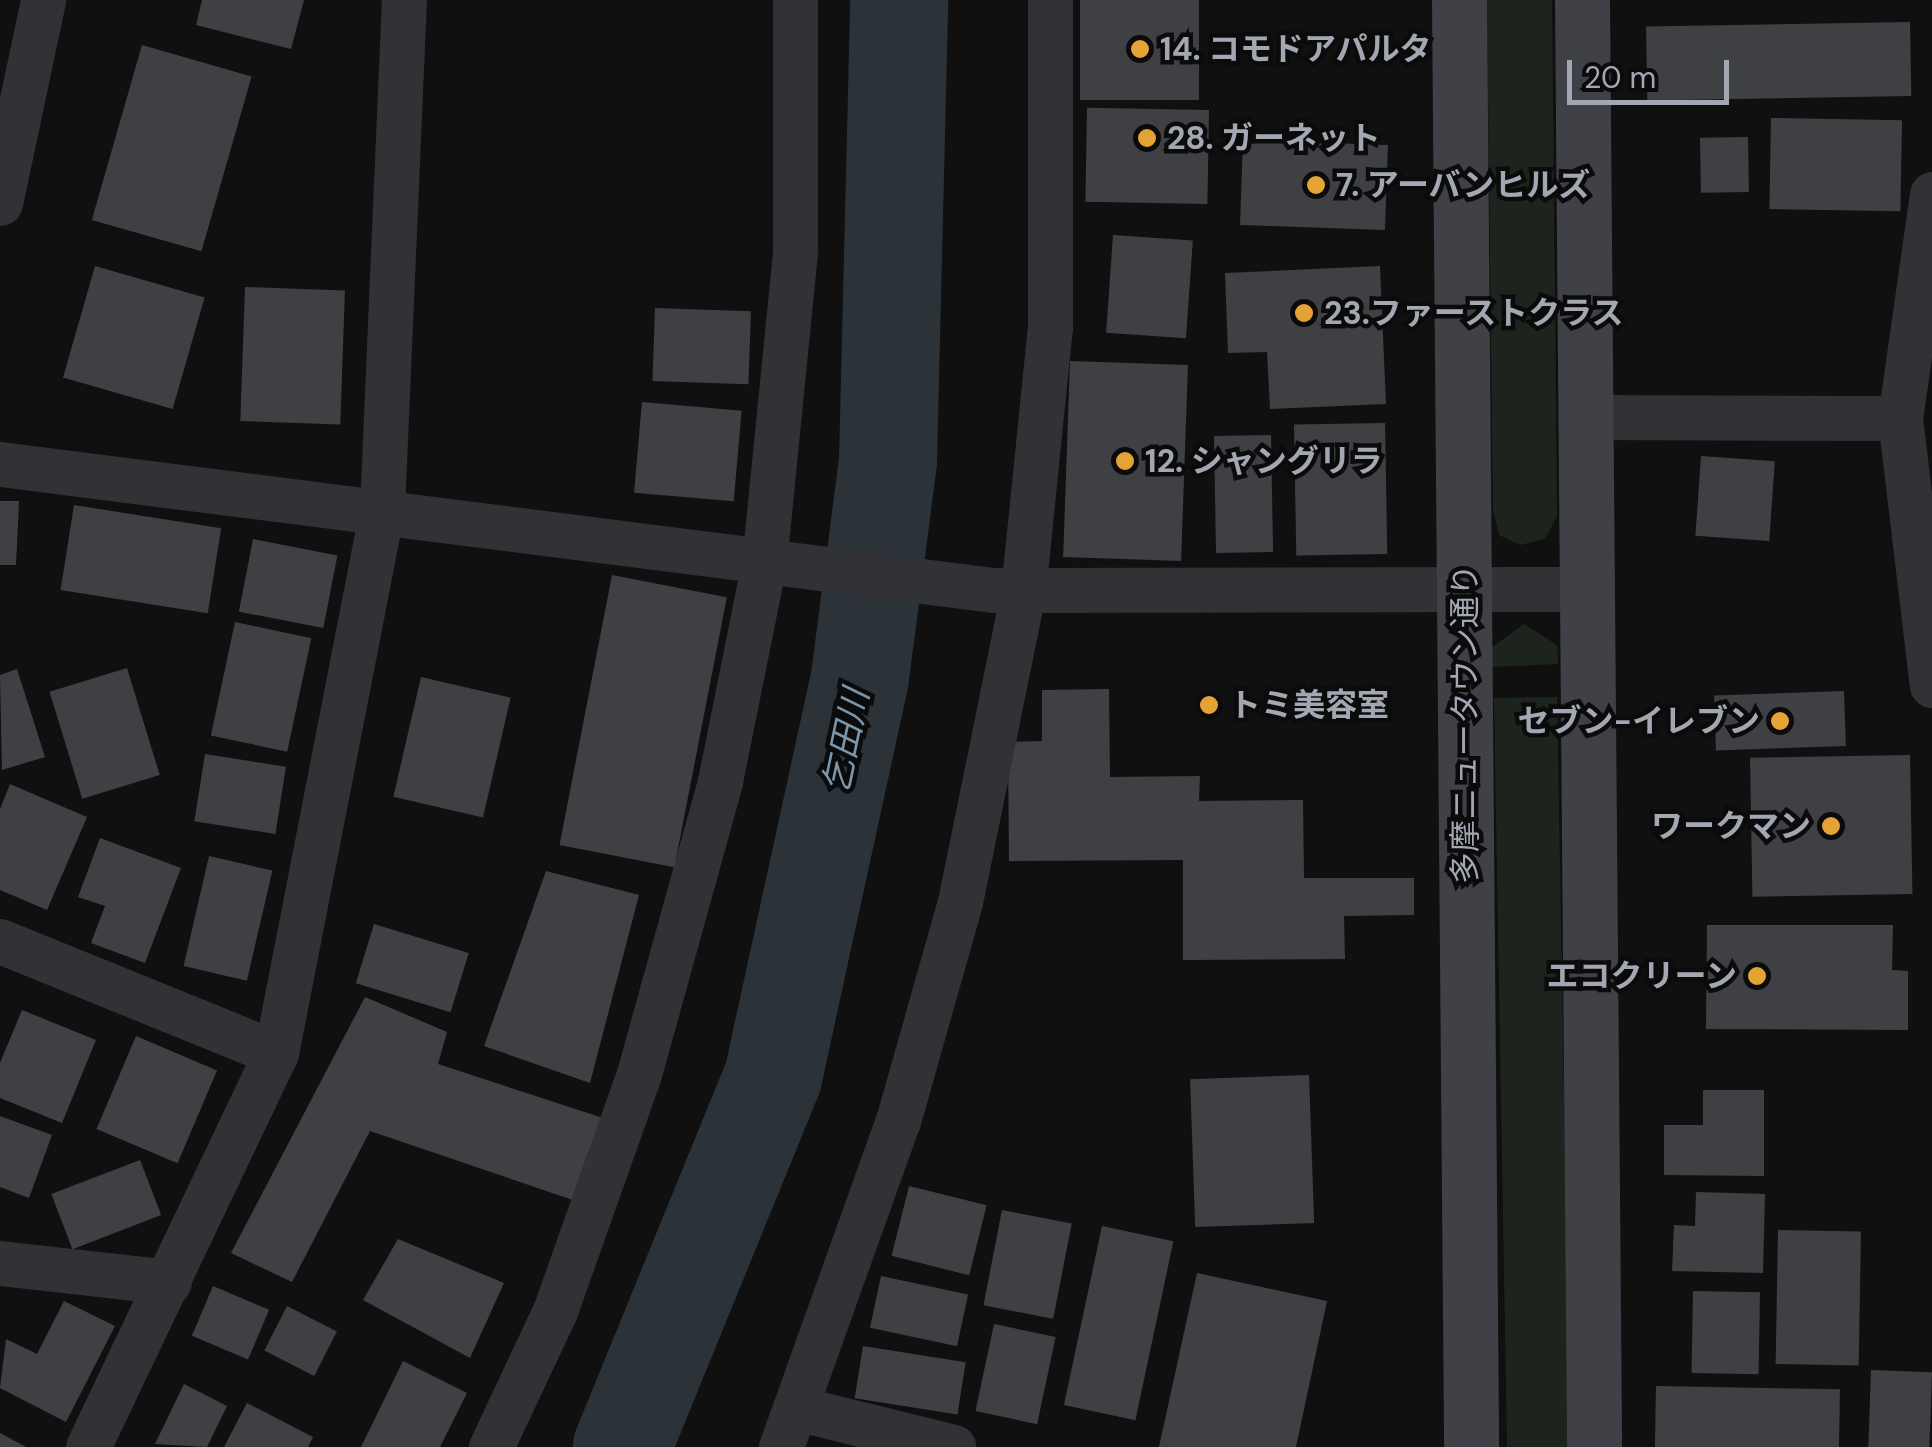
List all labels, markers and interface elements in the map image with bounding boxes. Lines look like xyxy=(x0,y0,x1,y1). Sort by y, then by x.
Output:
place label: 14. コモドアパルタ xyxy=(1160,30,1432,68)
marker: 14. コモドアパルタ xyxy=(1129,38,1151,60)
scale bar xyxy=(1572,40,1734,102)
text: 20 m xyxy=(1584,58,1656,97)
place label: 28. ガーネット xyxy=(1167,119,1381,157)
marker: 28. ガーネット xyxy=(1136,127,1158,149)
place label: 7. アーバンヒルズ xyxy=(1336,166,1589,204)
marker: 7. アーバンヒルズ xyxy=(1305,174,1327,196)
place label: 23.ファーストクラス xyxy=(1324,294,1626,332)
marker: 23.ファーストクラス xyxy=(1293,302,1315,324)
place label: 12. シャングリラ xyxy=(1145,442,1383,480)
marker: 12. シャングリラ xyxy=(1114,450,1136,472)
street label: 多摩ニュータウン通り xyxy=(1446,564,1484,884)
water label: 乞田川 xyxy=(815,685,877,797)
place label: トミ美容室 xyxy=(1229,686,1389,724)
marker: トミ美容室 xyxy=(1198,694,1220,716)
place label: セブン-イレブン xyxy=(1518,702,1760,740)
marker: セブン-イレブン xyxy=(1769,710,1791,732)
place label: ワークマン xyxy=(1651,807,1811,845)
marker: ワークマン xyxy=(1820,815,1842,837)
place label: エコクリーン xyxy=(1545,957,1737,995)
marker: エコクリーン xyxy=(1746,965,1768,987)

